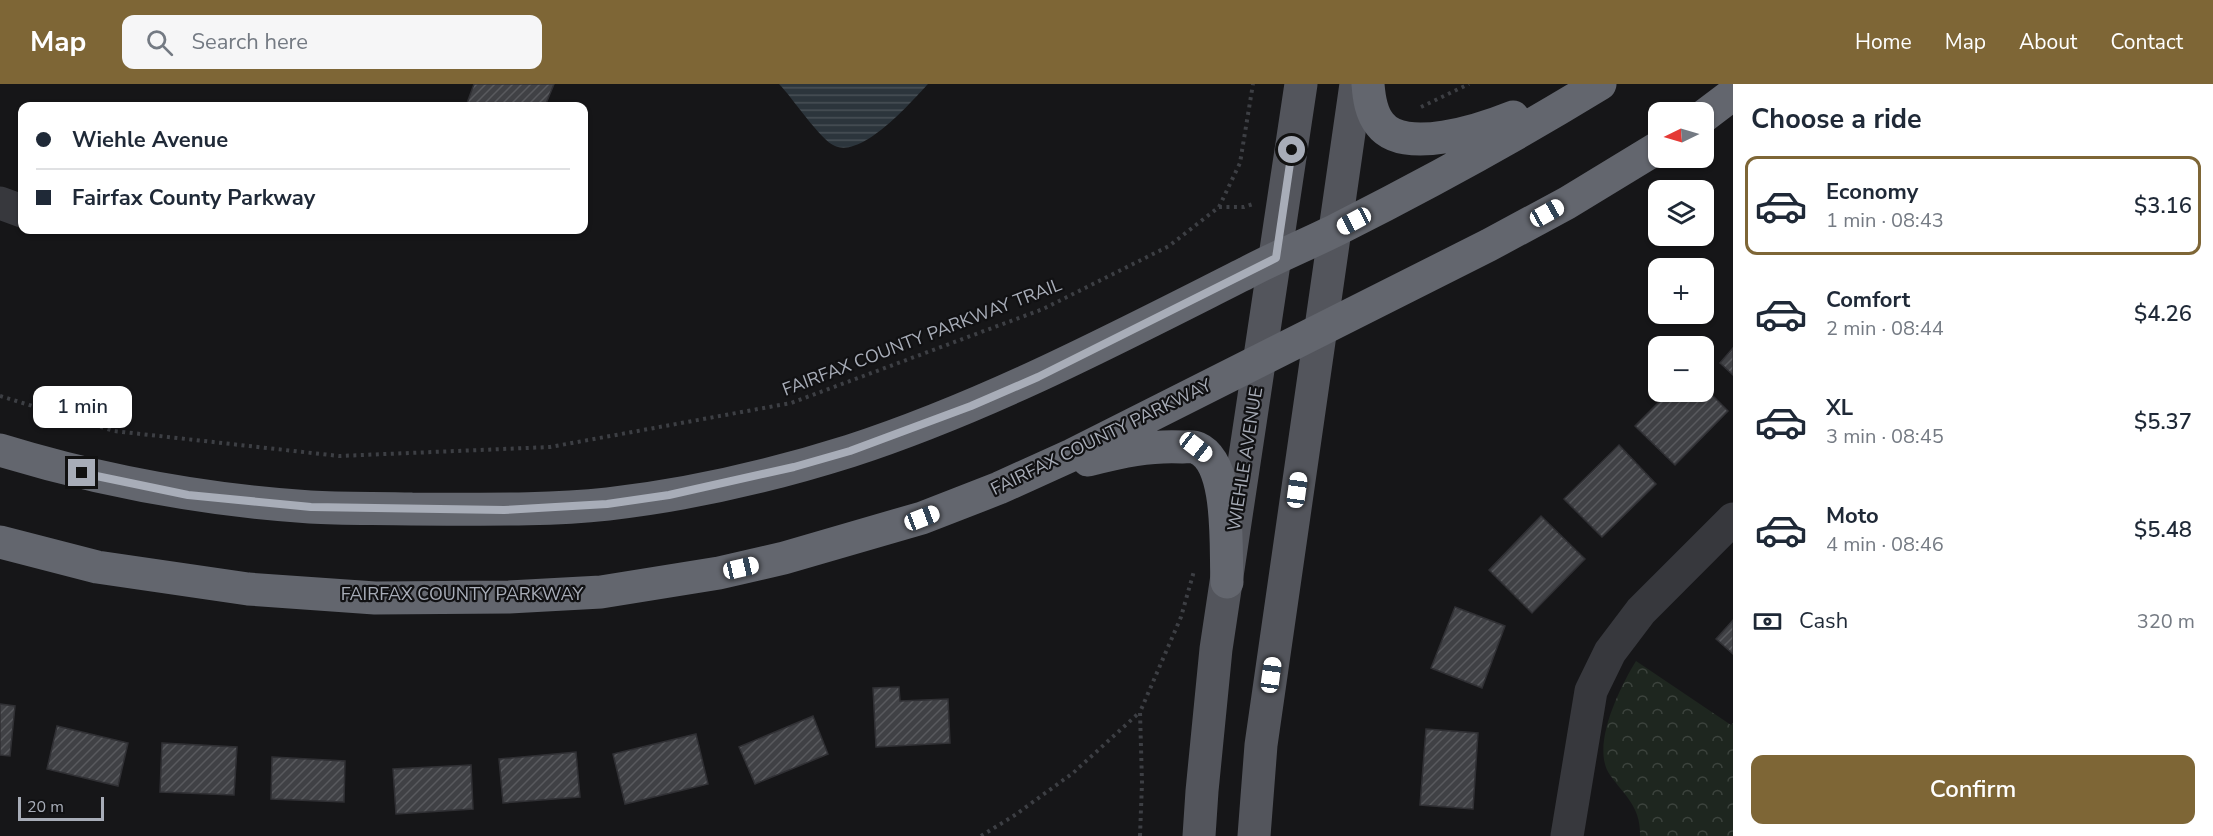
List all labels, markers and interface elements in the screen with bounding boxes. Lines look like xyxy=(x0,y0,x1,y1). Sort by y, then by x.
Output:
search box xyxy=(122,15,542,69)
text: Map xyxy=(30,23,86,61)
icon: search xyxy=(143,26,176,59)
text: Search here xyxy=(191,27,308,57)
text: Home xyxy=(1855,28,1912,56)
text: Map xyxy=(1945,28,1986,56)
text: About xyxy=(2019,28,2077,56)
text: Contact xyxy=(2110,28,2183,56)
text: Choose a ride xyxy=(1751,101,1922,138)
north arrow xyxy=(1648,102,1714,168)
map controls xyxy=(1648,102,1714,402)
text: Wiehle Avenue xyxy=(72,125,228,155)
route start xyxy=(1278,136,1305,163)
text: Economy xyxy=(1826,177,1918,207)
icon: car xyxy=(1754,179,1808,233)
button: layers xyxy=(1648,180,1714,246)
text: Fairfax County Parkway xyxy=(72,183,315,213)
text: $3.16 xyxy=(2134,191,2192,221)
car xyxy=(1527,196,1567,230)
car xyxy=(1334,205,1374,237)
text: 1 min · 08:43 xyxy=(1826,207,1944,234)
button: + xyxy=(1648,258,1714,324)
street label: FAIRFAX COUNTY PARKWAY TRAIL xyxy=(779,272,1065,401)
text: Comfort xyxy=(1826,285,1910,315)
icon: car xyxy=(1754,287,1808,341)
text: $4.26 xyxy=(2134,299,2192,329)
text: 2 min · 08:44 xyxy=(1826,315,1944,342)
button: − xyxy=(1648,336,1714,402)
street label: FAIRFAX COUNTY PARKWAY xyxy=(987,373,1216,501)
street label: WIEHLE AVENUE xyxy=(1222,385,1268,533)
callout: 1 min xyxy=(32,386,132,428)
text: 1 min xyxy=(57,393,108,420)
text: XL xyxy=(1826,393,1853,423)
icon: car xyxy=(1754,395,1808,449)
text: $5.37 xyxy=(2134,407,2192,437)
text: 3 min · 08:45 xyxy=(1826,423,1944,450)
car xyxy=(1176,429,1216,465)
route end xyxy=(68,459,95,486)
car xyxy=(1286,471,1308,509)
text: Moto xyxy=(1826,501,1879,531)
car xyxy=(902,503,942,533)
icon: car xyxy=(1754,503,1808,557)
text: $5.48 xyxy=(2134,515,2192,545)
text: 4 min · 08:46 xyxy=(1826,531,1944,558)
car xyxy=(721,555,761,581)
street label: FAIRFAX COUNTY PARKWAY xyxy=(341,582,584,606)
icon: cash xyxy=(1751,605,1784,638)
text: Cash xyxy=(1799,606,1848,636)
text: 320 m xyxy=(2137,608,2195,635)
car xyxy=(1260,656,1282,694)
button: Confirm xyxy=(1751,755,2195,824)
scale bar xyxy=(18,794,104,822)
text: 20 m xyxy=(27,796,64,818)

